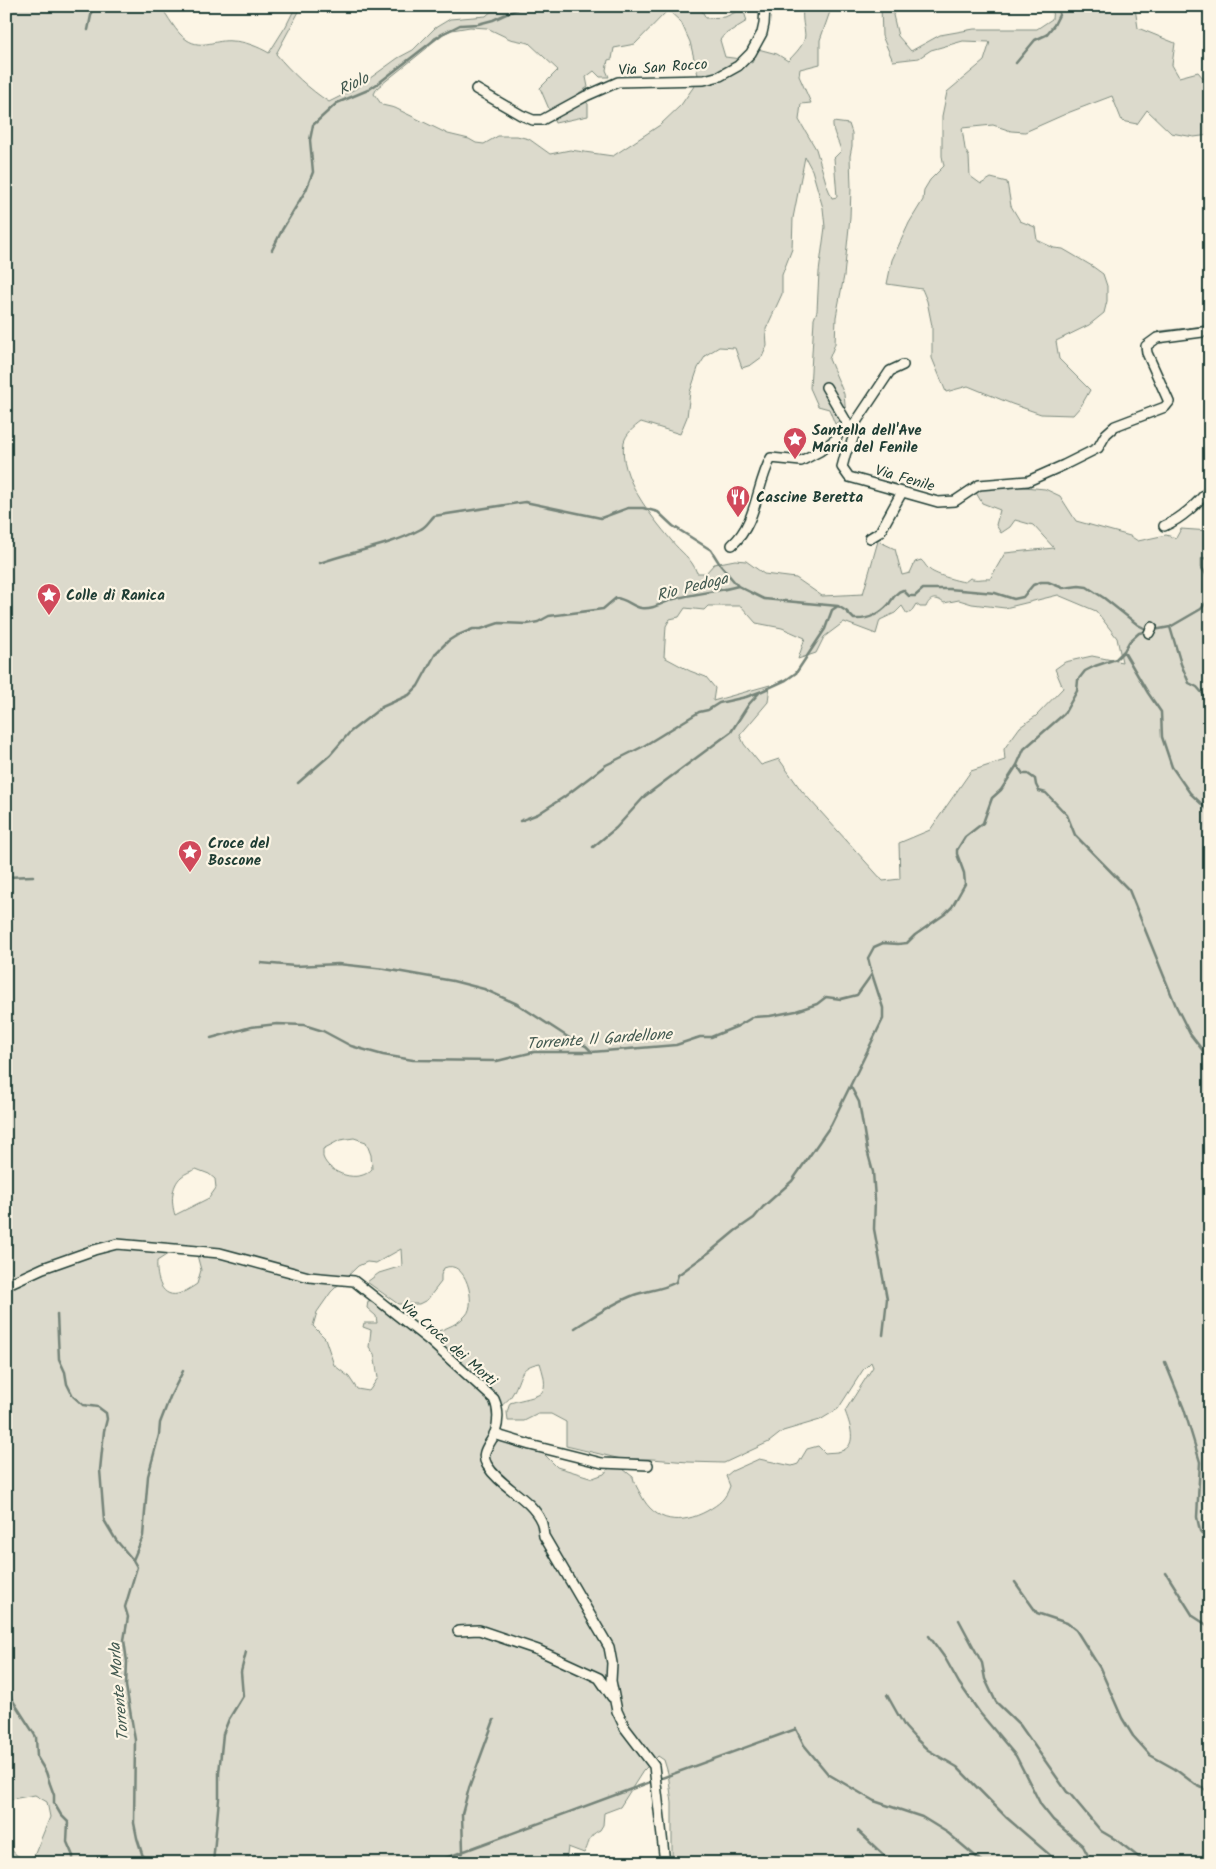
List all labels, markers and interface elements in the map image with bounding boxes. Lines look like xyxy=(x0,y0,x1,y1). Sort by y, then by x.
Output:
street label: Via San Rocco xyxy=(618,53,709,83)
water label: Riolo xyxy=(334,65,375,103)
place label: Santella dell'Ave Maria del Fenile xyxy=(812,419,922,460)
place icon: Santella dell'Ave Maria del Fenile xyxy=(782,426,808,460)
street label: Via Fenile xyxy=(872,459,938,499)
restaurant icon: Cascine Beretta xyxy=(725,484,751,518)
place label: Cascine Beretta xyxy=(756,486,864,510)
water label: Rio Pedoga xyxy=(654,566,732,608)
place icon: Colle di Ranica xyxy=(36,582,62,616)
place label: Colle di Ranica xyxy=(66,584,165,608)
place label: Croce del Boscone xyxy=(208,832,269,873)
place icon: Croce del Boscone xyxy=(177,839,203,873)
water label: Torrente Il Gardellone xyxy=(526,1022,674,1057)
street label: Via Croce dei Morti xyxy=(395,1295,503,1394)
water label: Torrente Morla xyxy=(103,1640,136,1742)

